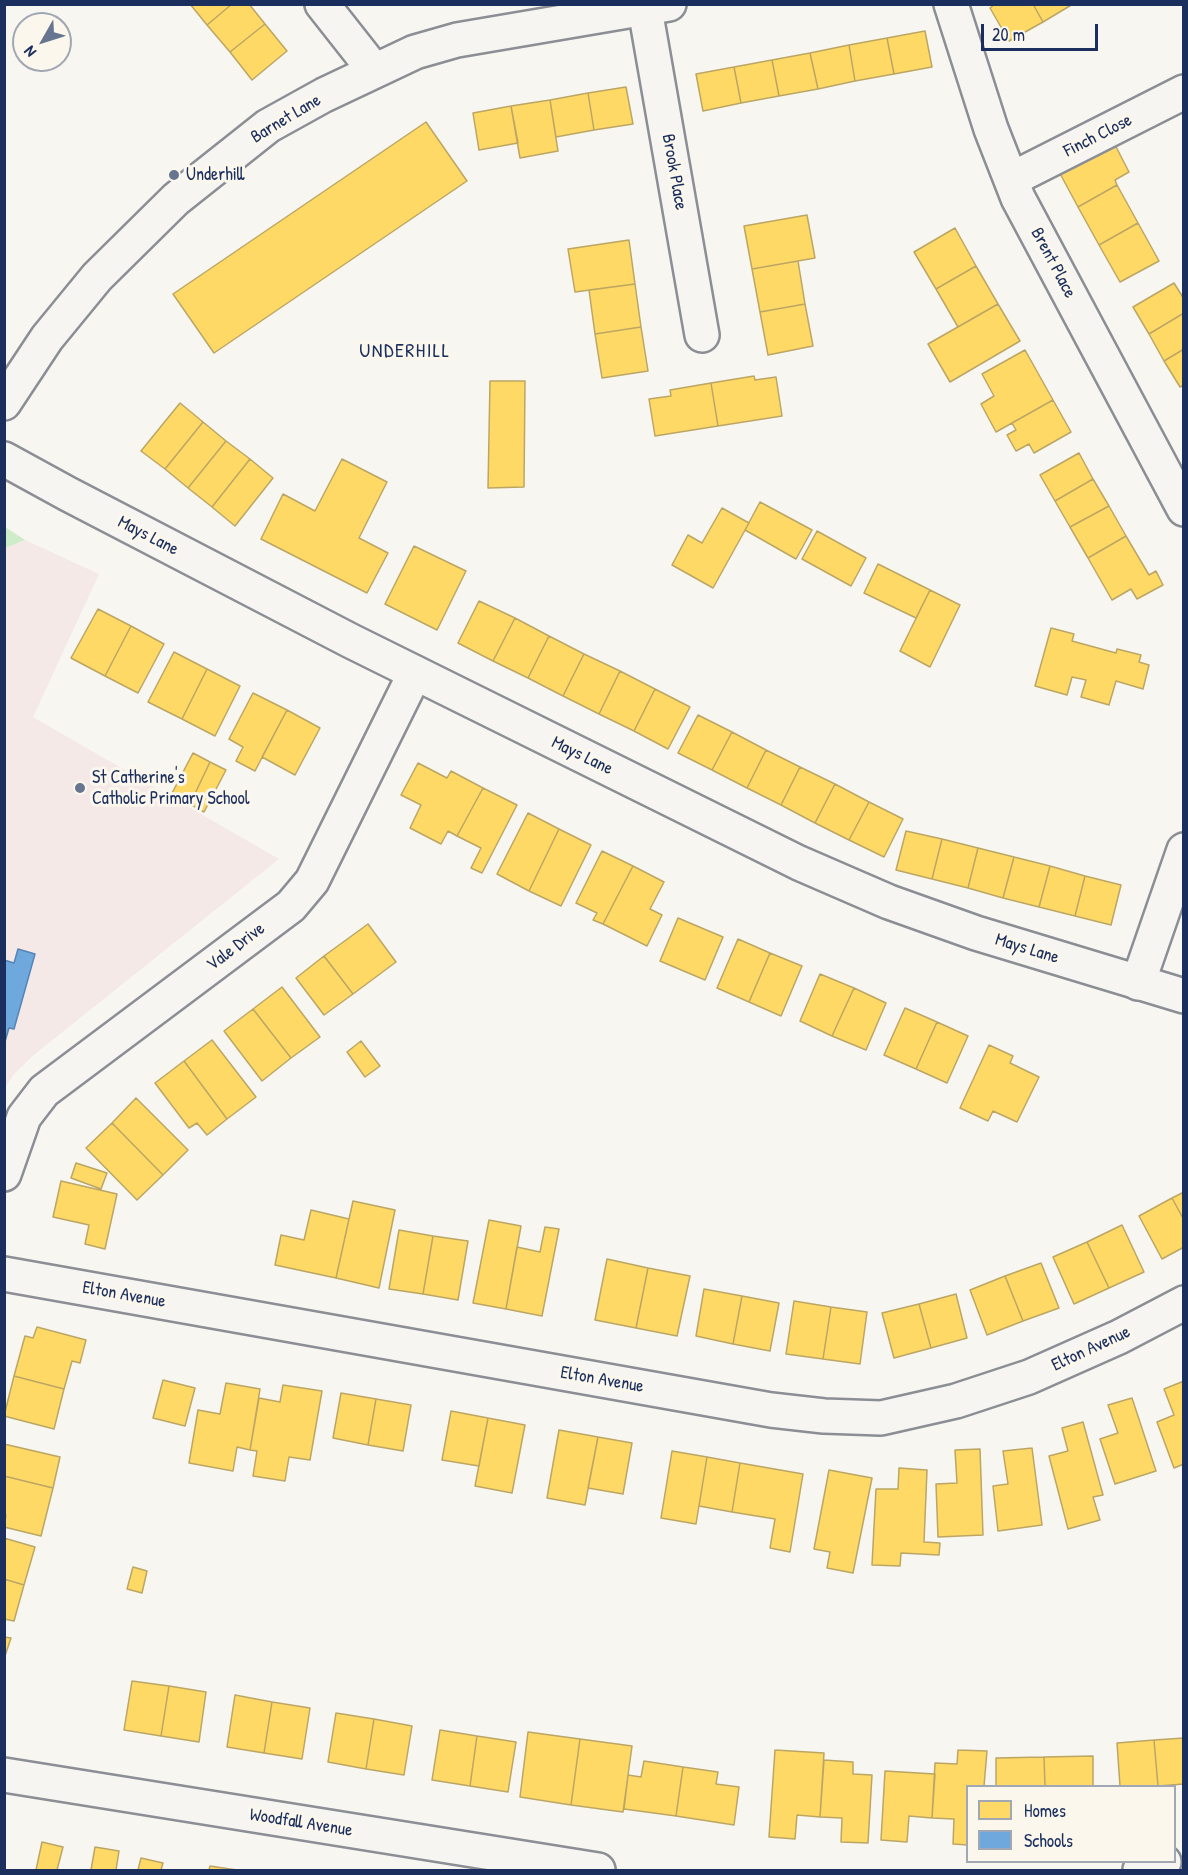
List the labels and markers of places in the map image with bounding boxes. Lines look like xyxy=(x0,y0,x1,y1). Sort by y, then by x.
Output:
place label: Underhill xyxy=(186,164,244,186)
marker: Underhill xyxy=(167,168,181,182)
place label: St Catherine's Catholic Primary School xyxy=(92,767,250,810)
marker: St Catherine's Catholic Primary School xyxy=(73,781,87,795)

